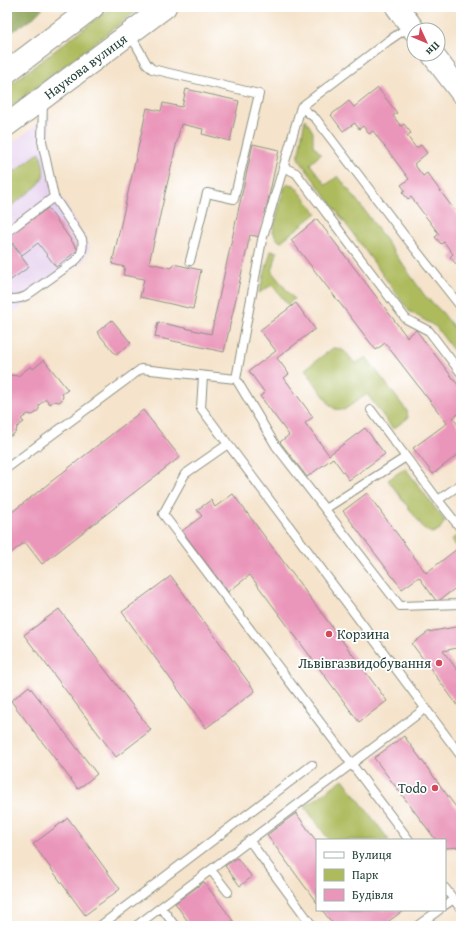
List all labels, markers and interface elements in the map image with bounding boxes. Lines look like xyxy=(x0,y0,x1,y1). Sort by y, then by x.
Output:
north arrow xyxy=(406,22,446,62)
street label: Наукова вулиця xyxy=(40,29,131,104)
text: Пн xyxy=(422,38,444,60)
place label: Корзина xyxy=(337,624,390,644)
marker: Корзина xyxy=(324,629,334,639)
place label: Львівгазвидобування xyxy=(298,653,431,673)
marker: Львівгазвидобування xyxy=(434,658,444,668)
place label: Todo xyxy=(398,778,427,798)
marker: Todo xyxy=(430,783,440,793)
legend xyxy=(316,839,446,911)
text: Вулиця xyxy=(352,846,392,863)
text: Парк xyxy=(352,866,379,883)
text: Будівля xyxy=(352,886,393,903)

